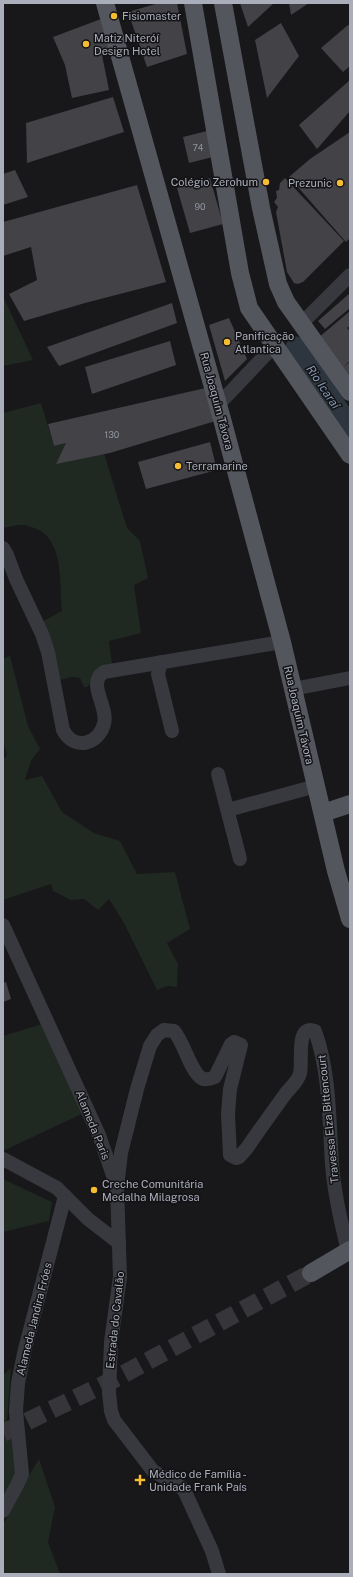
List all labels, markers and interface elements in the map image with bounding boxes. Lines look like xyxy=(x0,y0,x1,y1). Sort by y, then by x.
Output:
place label: Fisiomaster xyxy=(122,10,181,22)
marker: Fisiomaster xyxy=(109,11,119,21)
place label: Matiz Niteróí Design Hotel xyxy=(94,32,160,57)
marker: Matiz Niteróí Design Hotel xyxy=(81,39,91,49)
house number: 74 xyxy=(193,142,204,153)
place label: Colégio Zerohum xyxy=(171,176,258,188)
marker: Colégio Zerohum xyxy=(261,177,271,187)
place label: Prezunic xyxy=(288,177,332,189)
marker: Prezunic xyxy=(335,178,345,188)
house number: 90 xyxy=(194,201,206,212)
place label: Panificação Atlantica xyxy=(235,330,294,355)
marker: Panificação Atlantica xyxy=(222,337,232,347)
street label: Rua Joaquim Távora xyxy=(198,351,236,451)
water label: Rio Icaraí xyxy=(303,363,343,412)
house number: 130 xyxy=(105,429,120,440)
place label: Terramarine xyxy=(186,460,248,472)
marker: Terramarine xyxy=(173,461,183,471)
street label: Rua Joaquim Távora xyxy=(282,665,316,765)
street label: Travessa Elza Bittencourt xyxy=(315,1054,341,1184)
street label: Alameda Paris xyxy=(74,1089,113,1162)
place label: Creche Comunitária Medalha Milagrosa xyxy=(102,1178,203,1203)
marker: Creche Comunitária Medalha Milagrosa xyxy=(89,1185,99,1195)
street label: Alameda Jandira Fróes xyxy=(14,1261,54,1377)
street label: Estrada do Cavalão xyxy=(104,1271,126,1369)
place label: Médico de Família - Unidade Frank País xyxy=(149,1468,247,1493)
marker: Médico de Família - Unidade Frank País xyxy=(134,1474,146,1486)

